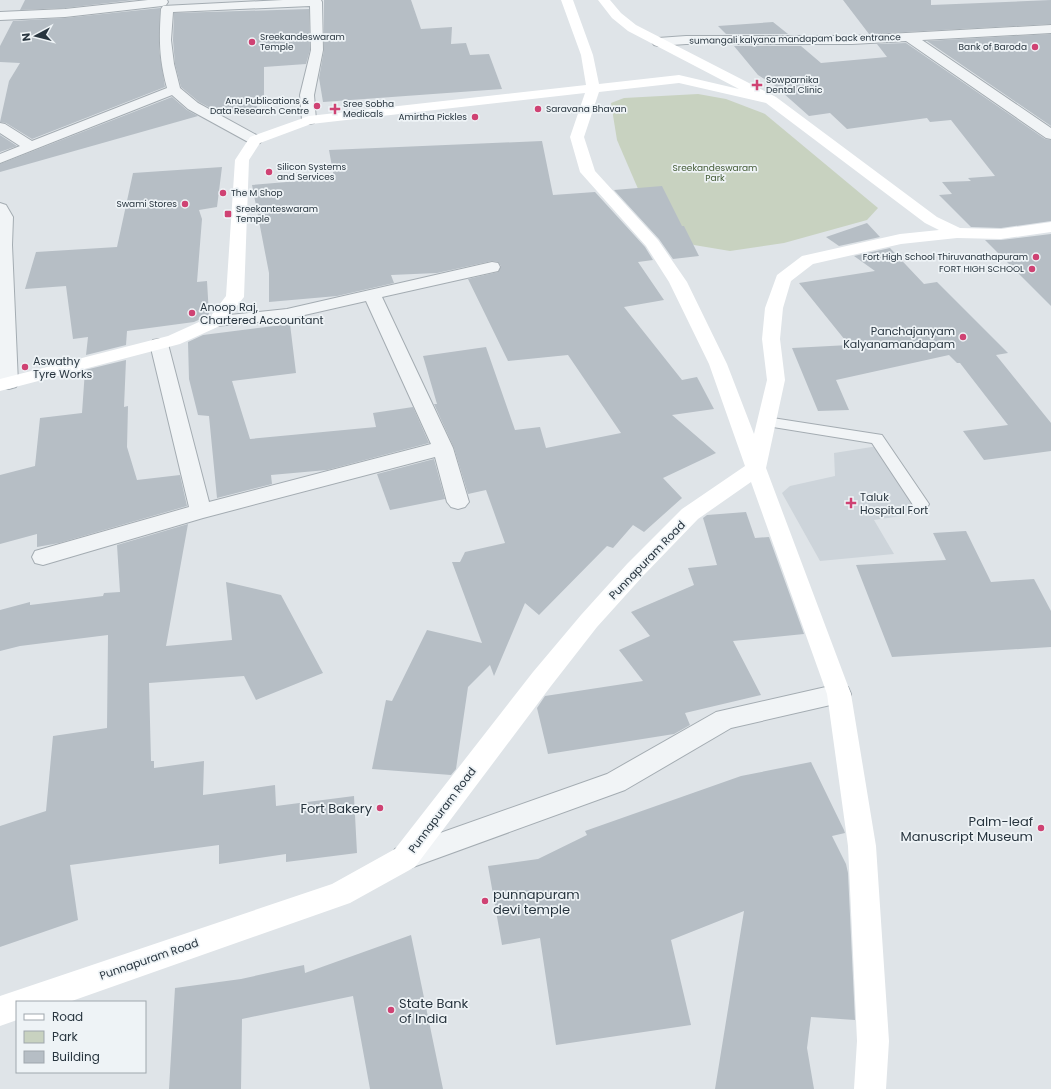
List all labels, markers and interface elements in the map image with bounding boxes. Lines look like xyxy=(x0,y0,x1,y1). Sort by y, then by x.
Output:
north arrow xyxy=(16,16,56,56)
place label: Sreekandeswaram Temple xyxy=(260,31,345,53)
street label: sumangali kalyana mandapam back entrance xyxy=(689,31,901,47)
text: N xyxy=(18,32,35,42)
marker: Sreekandeswaram Temple xyxy=(247,37,257,47)
place label: Bank of Baroda xyxy=(959,41,1027,53)
marker: Bank of Baroda xyxy=(1030,42,1040,52)
place label: Sowparnika Dental Clinic xyxy=(766,74,823,96)
marker: Sowparnika Dental Clinic xyxy=(751,79,763,91)
place label: Anu Publications & Data Research Centre xyxy=(210,95,309,117)
place label: Sree Sobha Medicals xyxy=(343,98,394,120)
marker: Anu Publications & Data Research Centre xyxy=(312,101,322,111)
place label: Saravana Bhavan xyxy=(546,103,627,115)
marker: Sree Sobha Medicals xyxy=(330,104,340,114)
marker: Saravana Bhavan xyxy=(533,104,543,114)
place label: Amirtha Pickles xyxy=(399,111,467,123)
marker: Amirtha Pickles xyxy=(470,112,480,122)
place label: Silicon Systems and Services xyxy=(277,161,346,183)
park label: Sreekandeswaram Park xyxy=(673,162,757,184)
marker: Silicon Systems and Services xyxy=(264,167,274,177)
place label: The M Shop xyxy=(231,187,283,199)
marker: The M Shop xyxy=(218,188,228,198)
place label: Swami Stores xyxy=(116,198,177,210)
marker: Swami Stores xyxy=(180,199,190,209)
place label: Sreekanteswaram Temple xyxy=(236,203,318,225)
marker: Sreekanteswaram Temple xyxy=(223,209,233,219)
place label: Fort High School Thiruvanathapuram xyxy=(863,251,1028,263)
marker: Fort High School Thiruvanathapuram xyxy=(1031,252,1041,262)
place label: FORT HIGH SCHOOL xyxy=(939,263,1024,275)
marker: FORT HIGH SCHOOL xyxy=(1027,264,1037,274)
place label: Anoop Raj, Chartered Accountant xyxy=(200,299,324,328)
marker: Anoop Raj, Chartered Accountant xyxy=(187,308,197,318)
place label: Panchajanyam Kalyanamandapam xyxy=(843,323,955,352)
marker: Panchajanyam Kalyanamandapam xyxy=(958,332,968,342)
place label: Aswathy Tyre Works xyxy=(33,353,93,382)
marker: Aswathy Tyre Works xyxy=(20,362,30,372)
place label: Taluk Hospital Fort xyxy=(860,489,928,518)
marker: Taluk Hospital Fort xyxy=(845,497,857,509)
street label: Punnapuram Road xyxy=(605,517,689,603)
street label: Punnapuram Road xyxy=(404,764,480,856)
place label: Fort Bakery xyxy=(300,799,373,818)
marker: Fort Bakery xyxy=(375,803,385,813)
place label: Palm-leaf Manuscript Museum xyxy=(901,812,1033,846)
marker: Palm-leaf Manuscript Museum xyxy=(1036,823,1046,833)
place label: punnapuram devi temple xyxy=(493,885,580,919)
marker: punnapuram devi temple xyxy=(480,896,490,906)
street label: Punnapuram Road xyxy=(97,935,201,983)
place label: State Bank of India xyxy=(399,994,468,1028)
legend xyxy=(16,1001,146,1073)
marker: State Bank of India xyxy=(386,1005,396,1015)
text: Road xyxy=(52,1008,83,1025)
text: Park xyxy=(52,1028,79,1045)
text: Building xyxy=(52,1048,100,1065)

